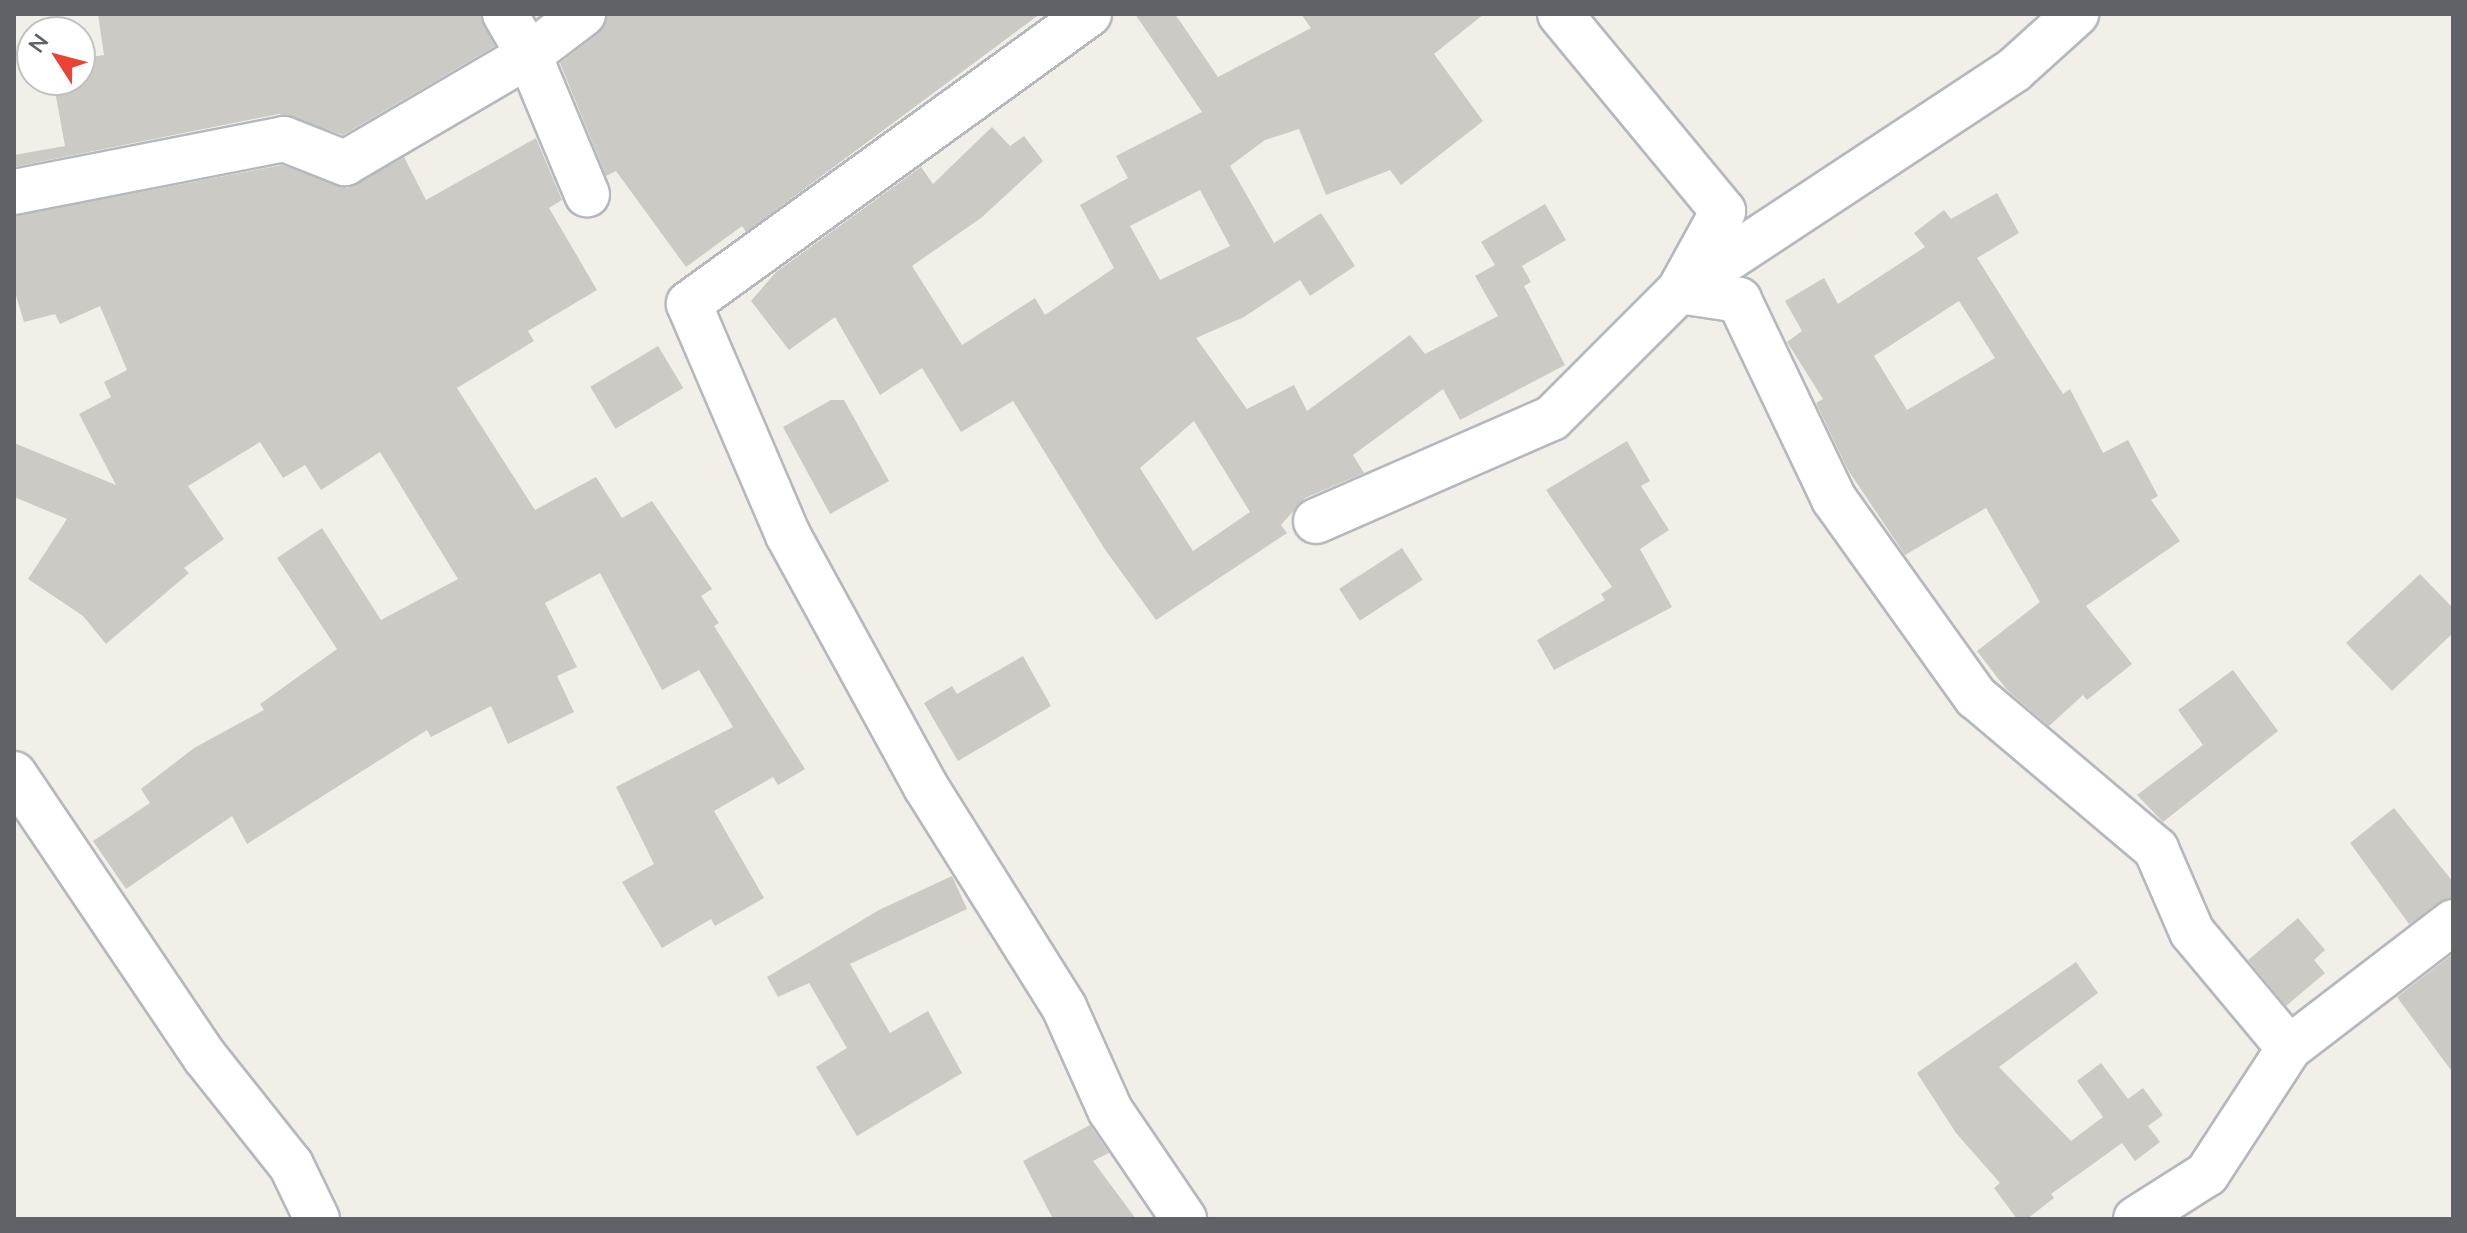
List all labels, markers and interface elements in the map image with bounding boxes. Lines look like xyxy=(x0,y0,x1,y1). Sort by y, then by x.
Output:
north arrow xyxy=(16,16,96,96)
text: N xyxy=(22,28,54,58)

